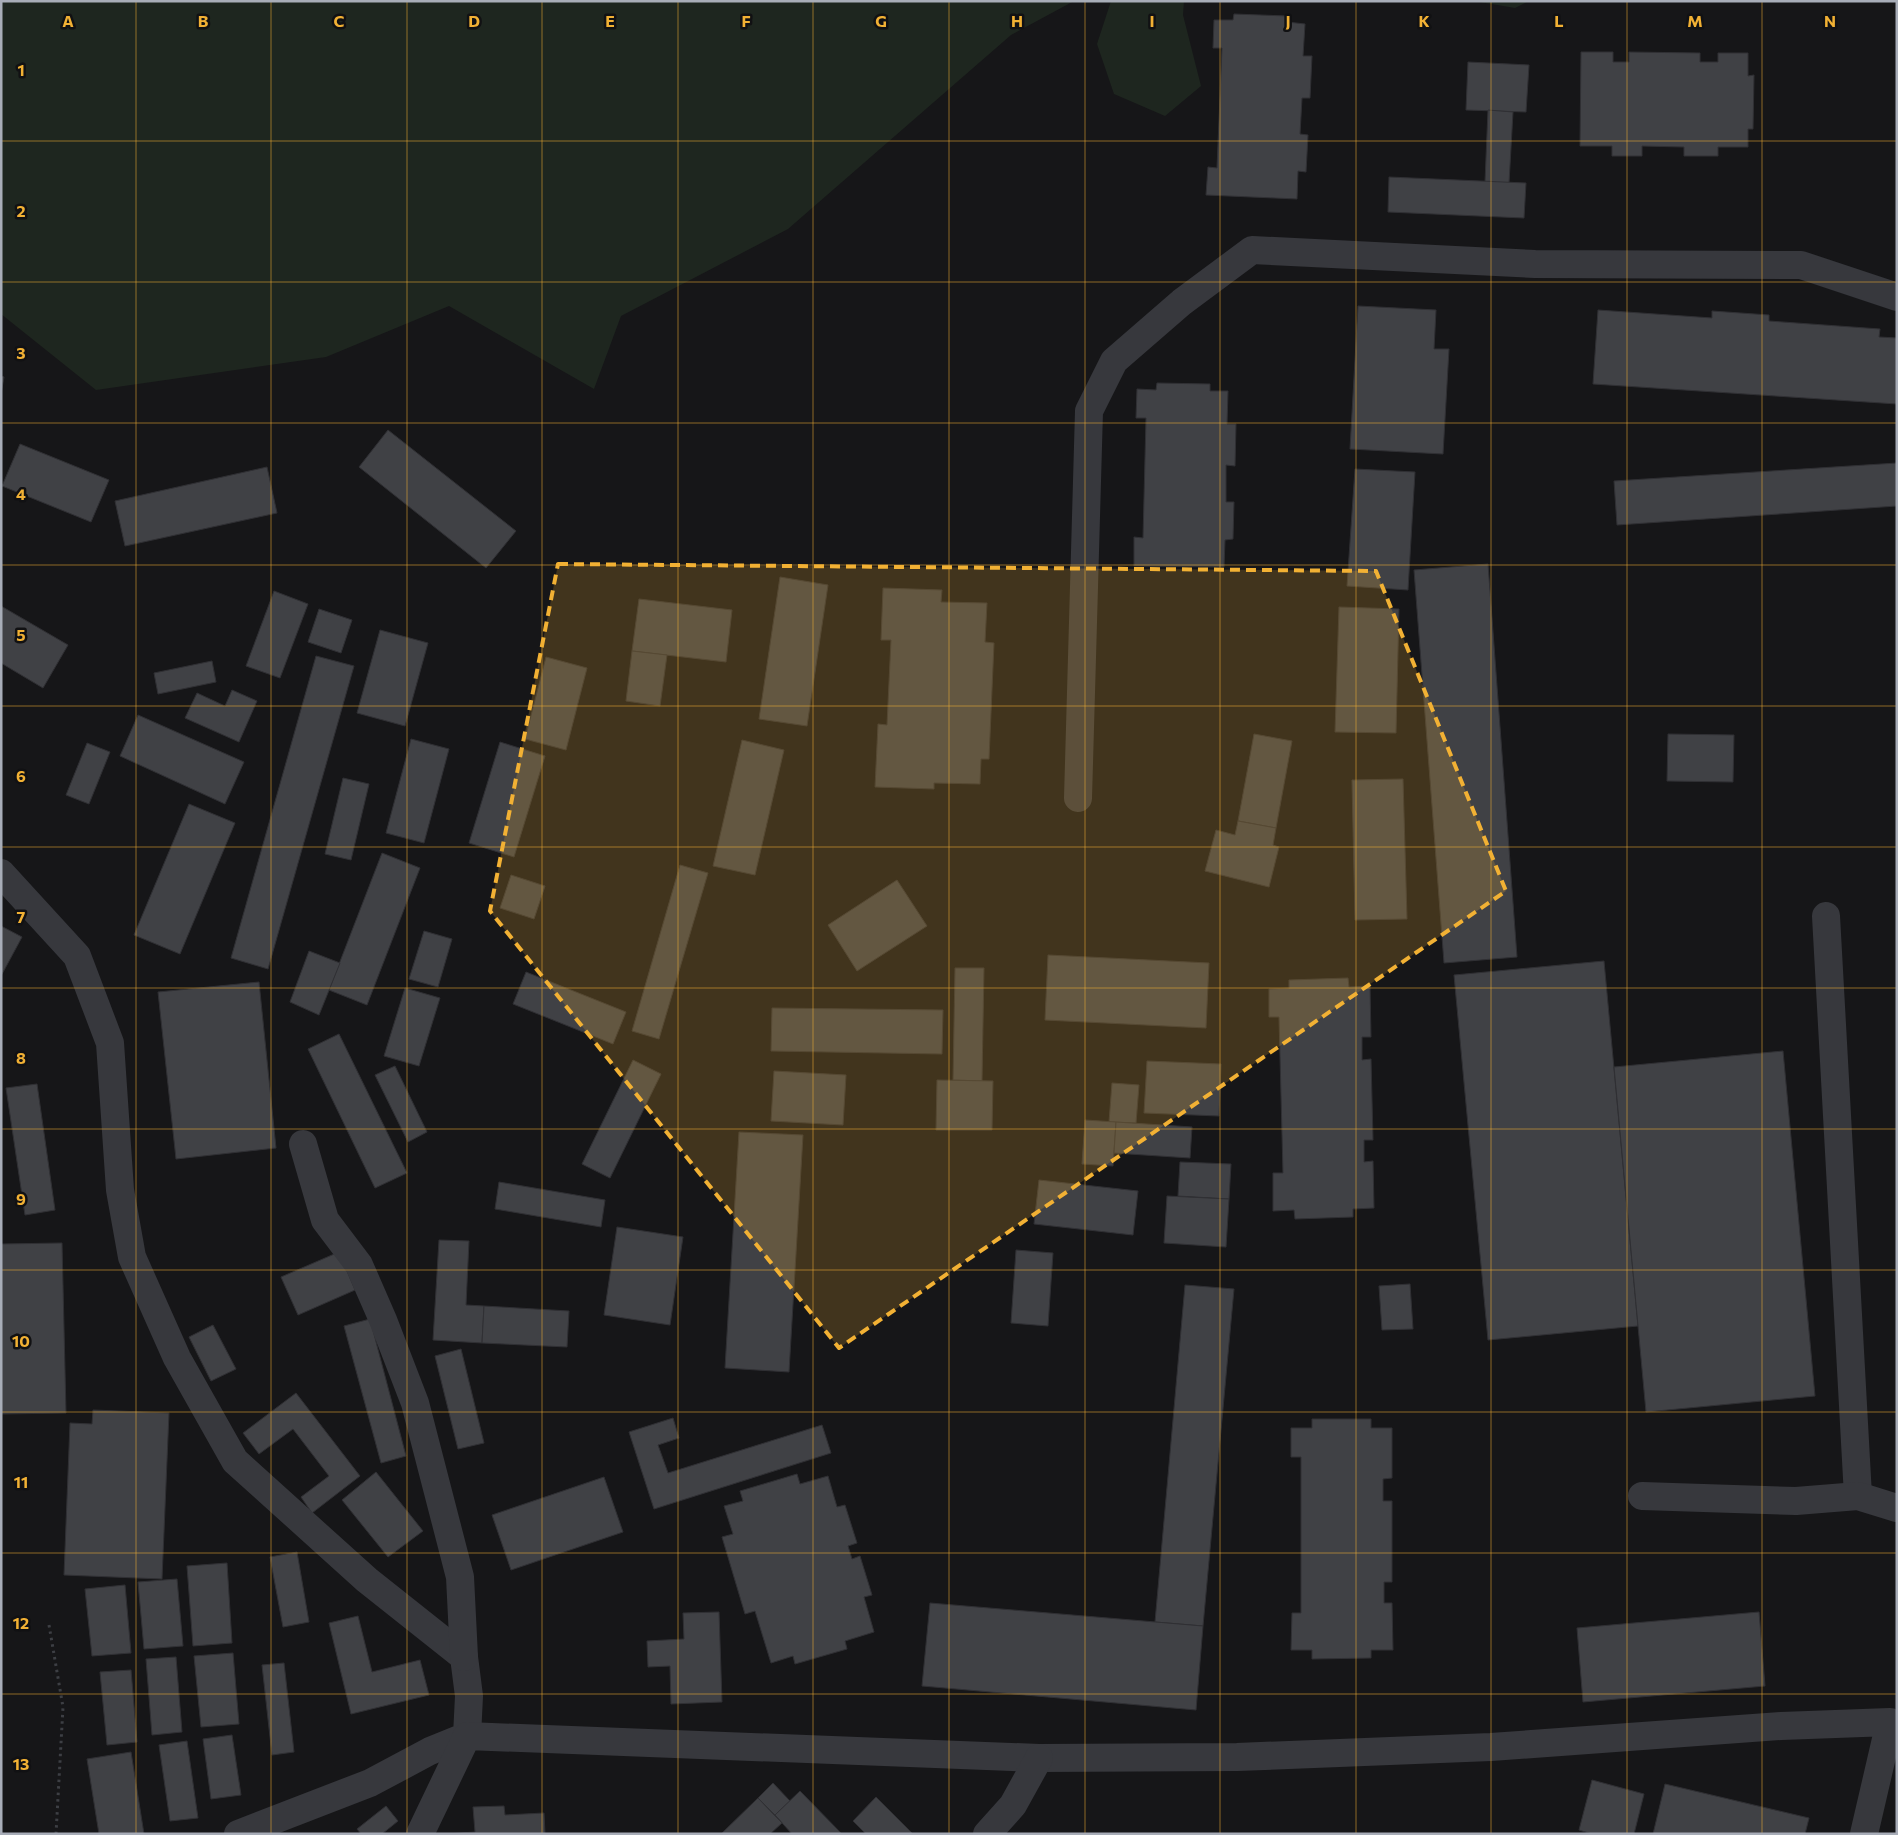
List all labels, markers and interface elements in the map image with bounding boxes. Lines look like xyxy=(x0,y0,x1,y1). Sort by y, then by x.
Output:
text: A xyxy=(62,11,74,30)
text: B xyxy=(198,11,209,30)
text: C xyxy=(334,11,345,30)
text: D xyxy=(468,11,480,30)
text: E xyxy=(605,11,615,30)
text: F xyxy=(741,11,751,30)
text: G xyxy=(875,11,887,30)
text: H xyxy=(1011,11,1023,30)
text: I xyxy=(1149,11,1155,30)
text: J xyxy=(1285,11,1291,30)
text: K xyxy=(1418,11,1430,30)
text: L xyxy=(1554,11,1564,30)
text: M xyxy=(1687,11,1703,30)
text: N xyxy=(1824,11,1836,30)
text: 1 xyxy=(17,60,25,79)
text: 2 xyxy=(16,201,26,220)
text: 3 xyxy=(16,343,26,362)
text: 4 xyxy=(16,484,26,503)
text: 5 xyxy=(16,625,26,644)
text: 6 xyxy=(16,766,26,785)
text: 7 xyxy=(17,907,26,926)
text: 8 xyxy=(16,1048,26,1067)
text: 9 xyxy=(16,1189,26,1208)
text: 10 xyxy=(12,1331,30,1350)
text: 11 xyxy=(14,1472,28,1491)
text: 12 xyxy=(13,1613,29,1632)
text: 13 xyxy=(13,1754,29,1773)

